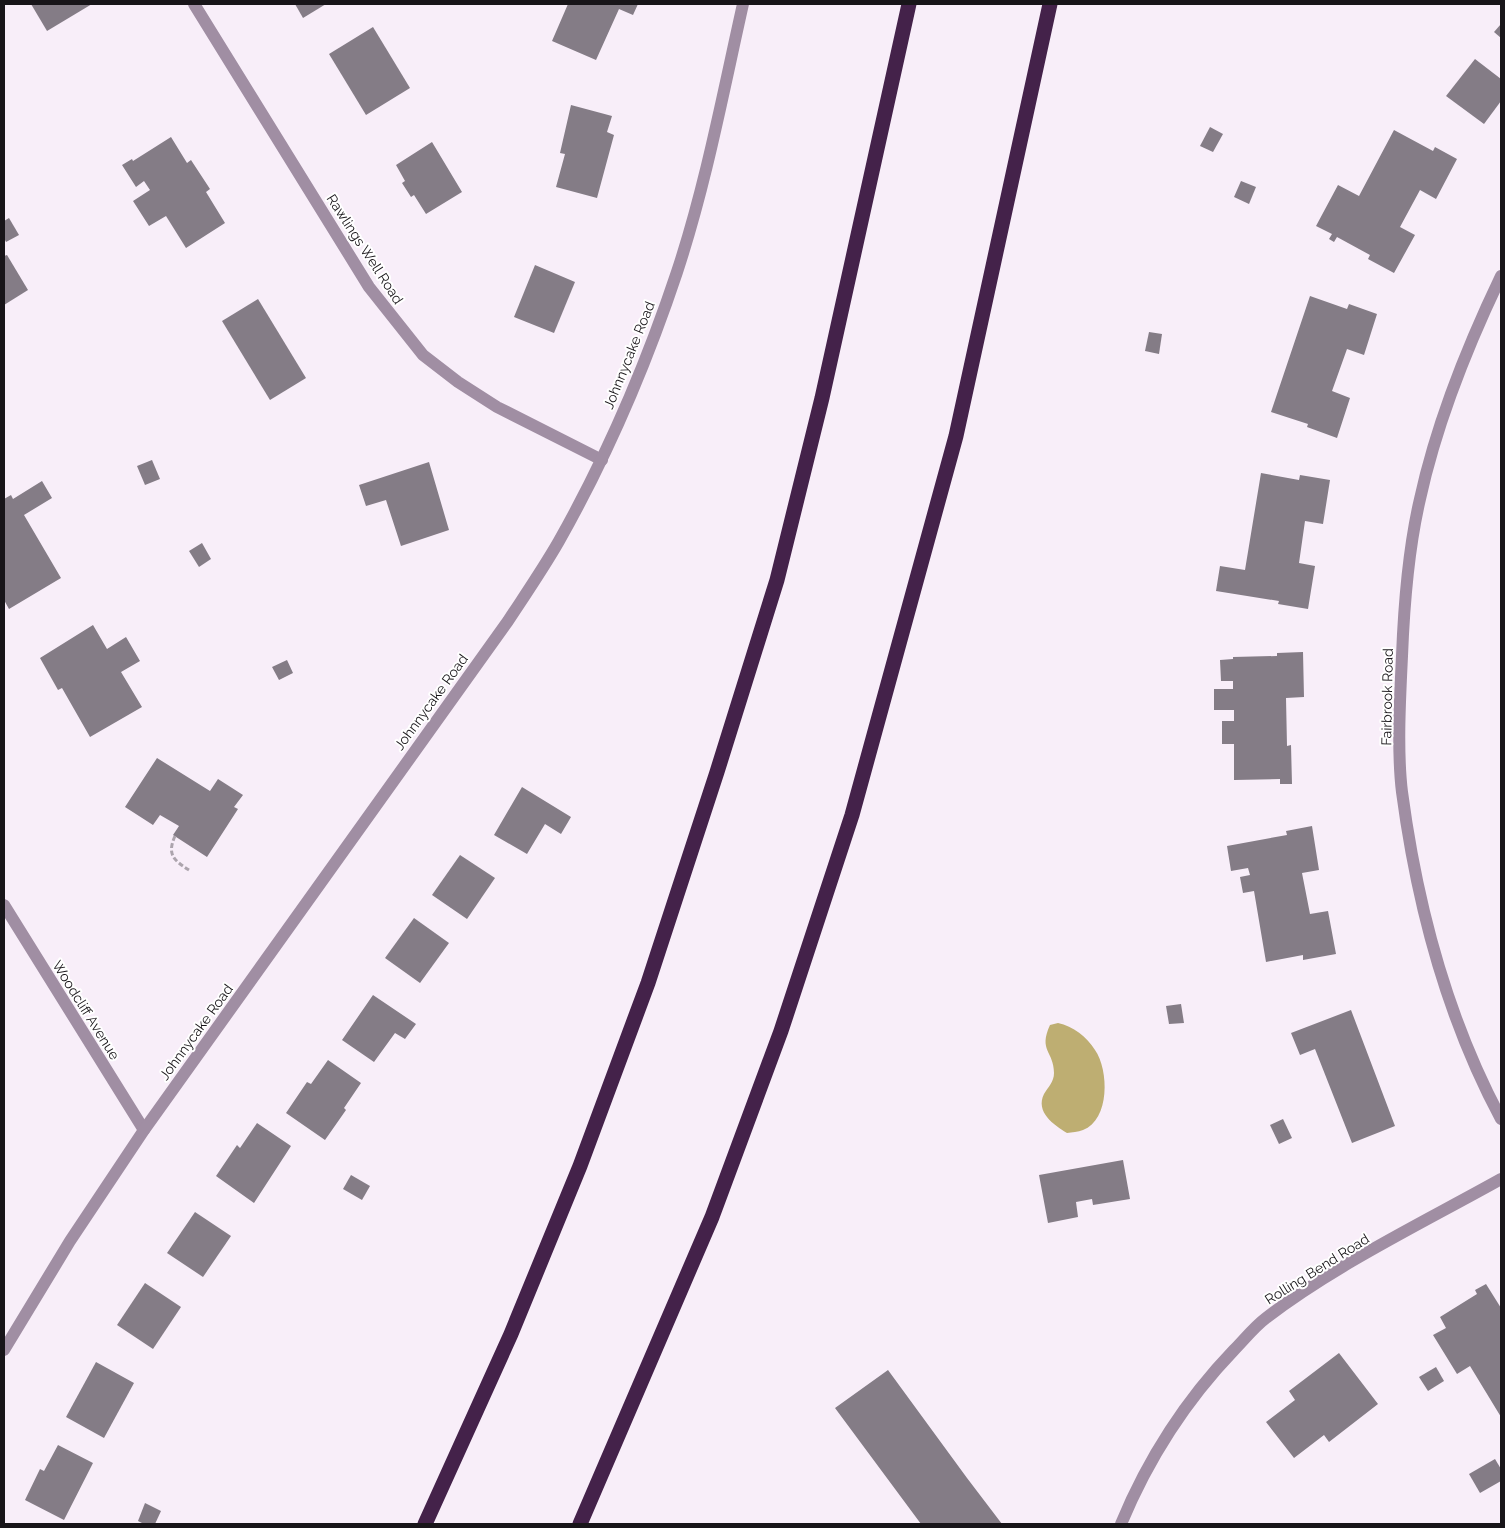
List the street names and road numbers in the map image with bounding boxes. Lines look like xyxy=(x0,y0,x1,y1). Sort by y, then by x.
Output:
street label: Rawlings Well Road xyxy=(324,191,406,307)
street label: Johnnycake Road xyxy=(600,299,658,411)
street label: Fairbrook Road xyxy=(1378,648,1396,746)
street label: Johnnycake Road xyxy=(391,651,471,753)
street label: Woodcliff Avenue xyxy=(49,958,123,1062)
street label: Johnnycake Road xyxy=(156,981,236,1083)
street label: Rolling Bend Road xyxy=(1262,1230,1372,1308)

